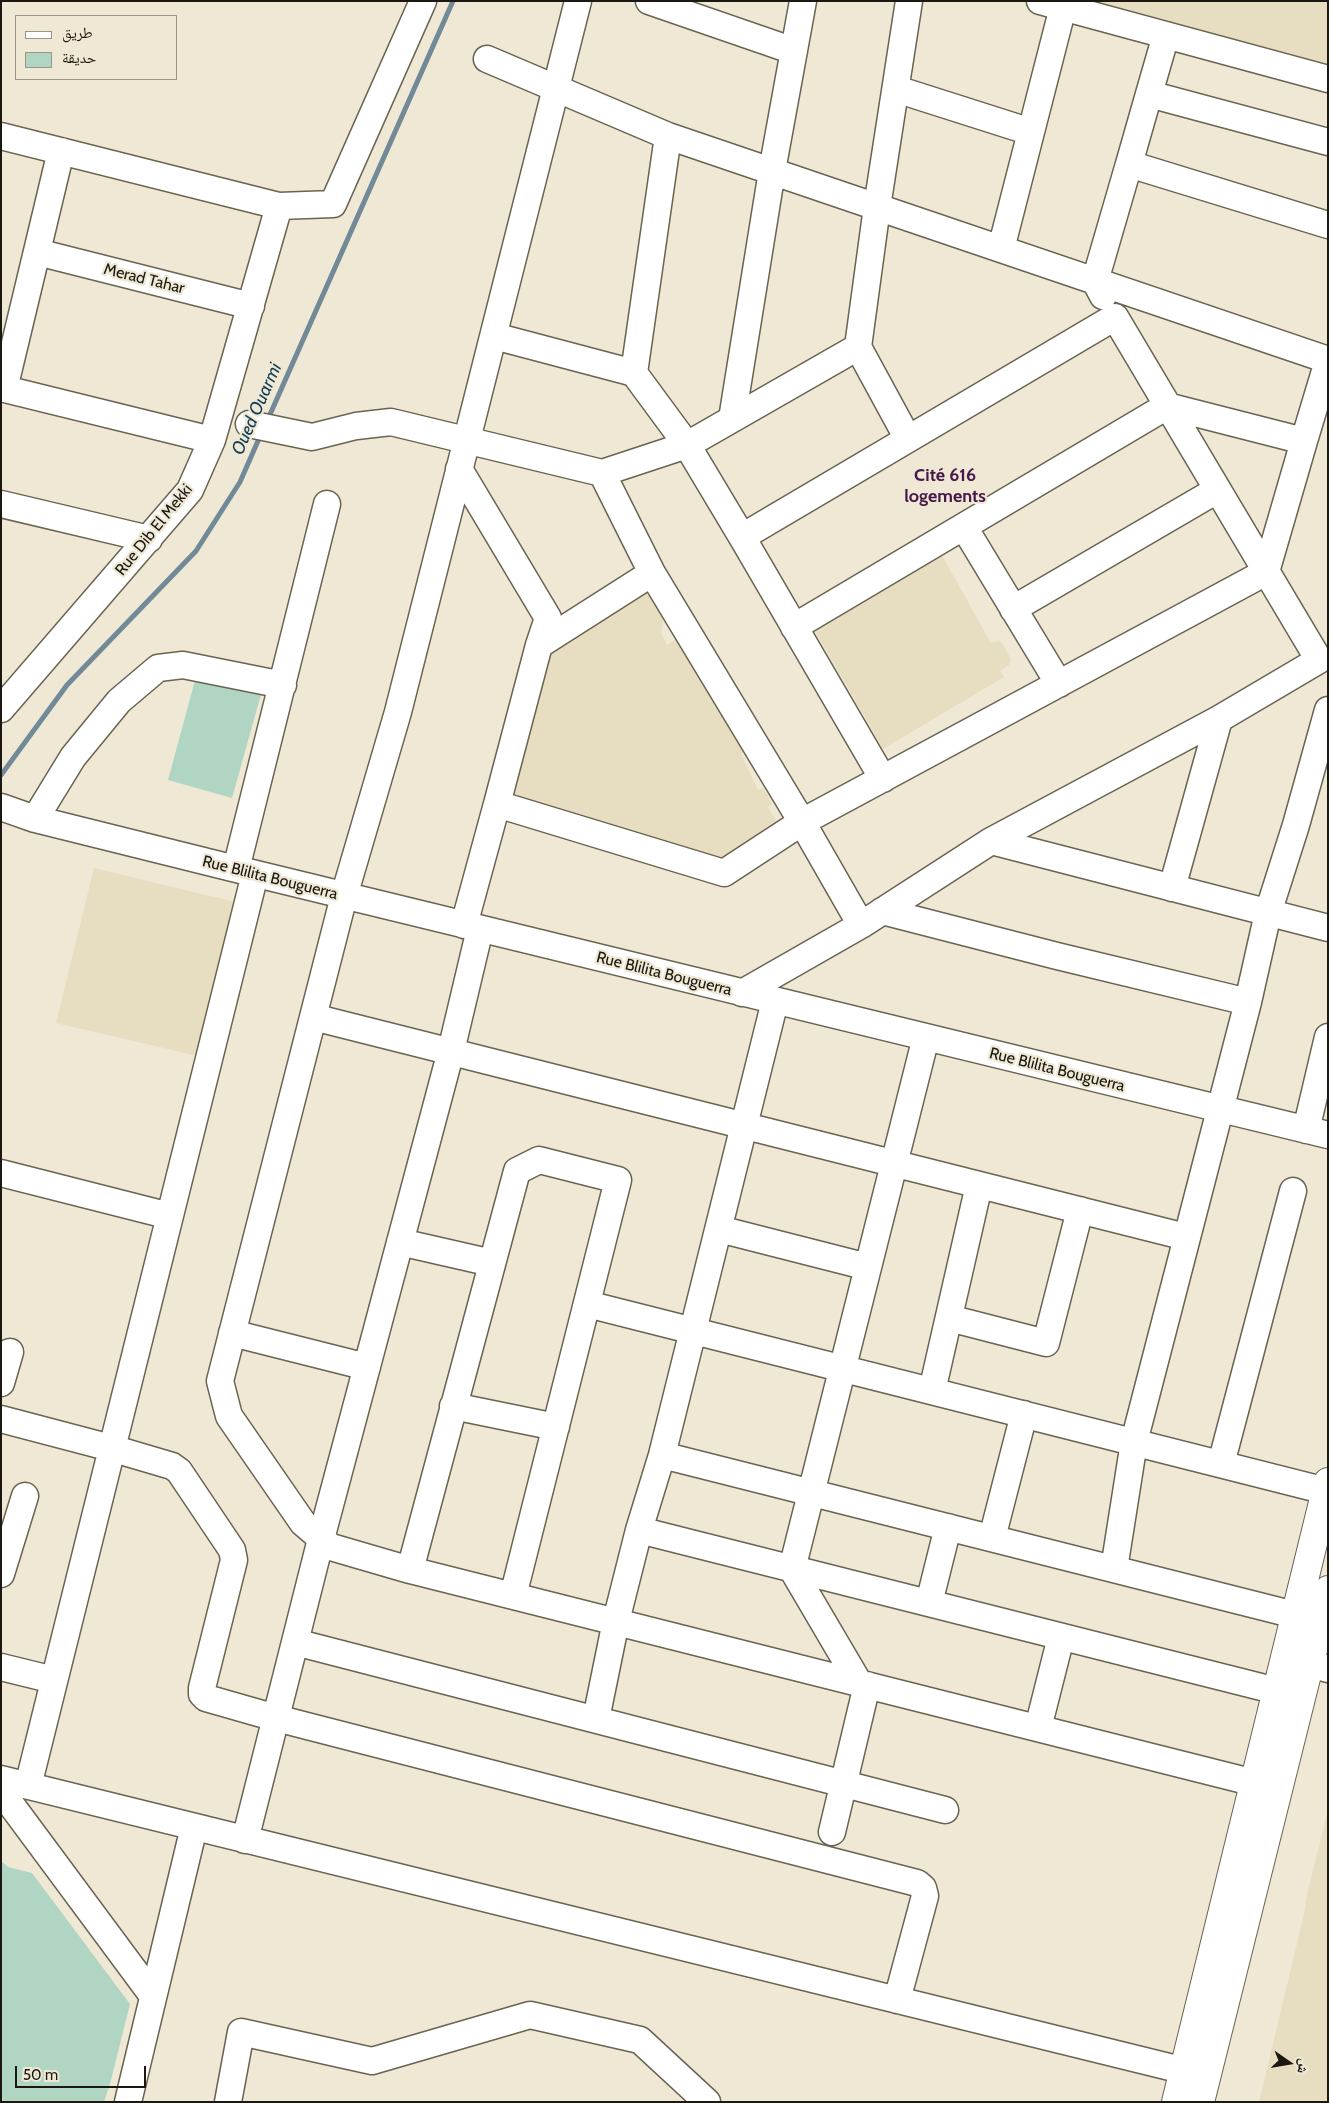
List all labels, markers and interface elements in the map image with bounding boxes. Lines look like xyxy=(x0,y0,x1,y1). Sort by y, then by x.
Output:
legend xyxy=(15,15,178,80)
text: طريق xyxy=(62,24,93,42)
text: حديقة xyxy=(62,49,96,67)
street label: Merad Tahar xyxy=(102,260,186,298)
water label: Oued Ouarmi xyxy=(227,360,287,458)
district label: Cité 616 logements xyxy=(904,465,986,508)
street label: Rue Dib El Mekki xyxy=(111,480,197,580)
street label: Rue Blilita Bouguerra xyxy=(200,852,340,904)
street label: Rue Blilita Bouguerra xyxy=(594,948,734,1000)
street label: Rue Blilita Bouguerra xyxy=(987,1044,1127,1096)
north arrow xyxy=(1264,2038,1314,2088)
scale bar xyxy=(18,2056,149,2088)
text: ش xyxy=(1293,2057,1314,2076)
text: 50 m xyxy=(23,2066,58,2084)

